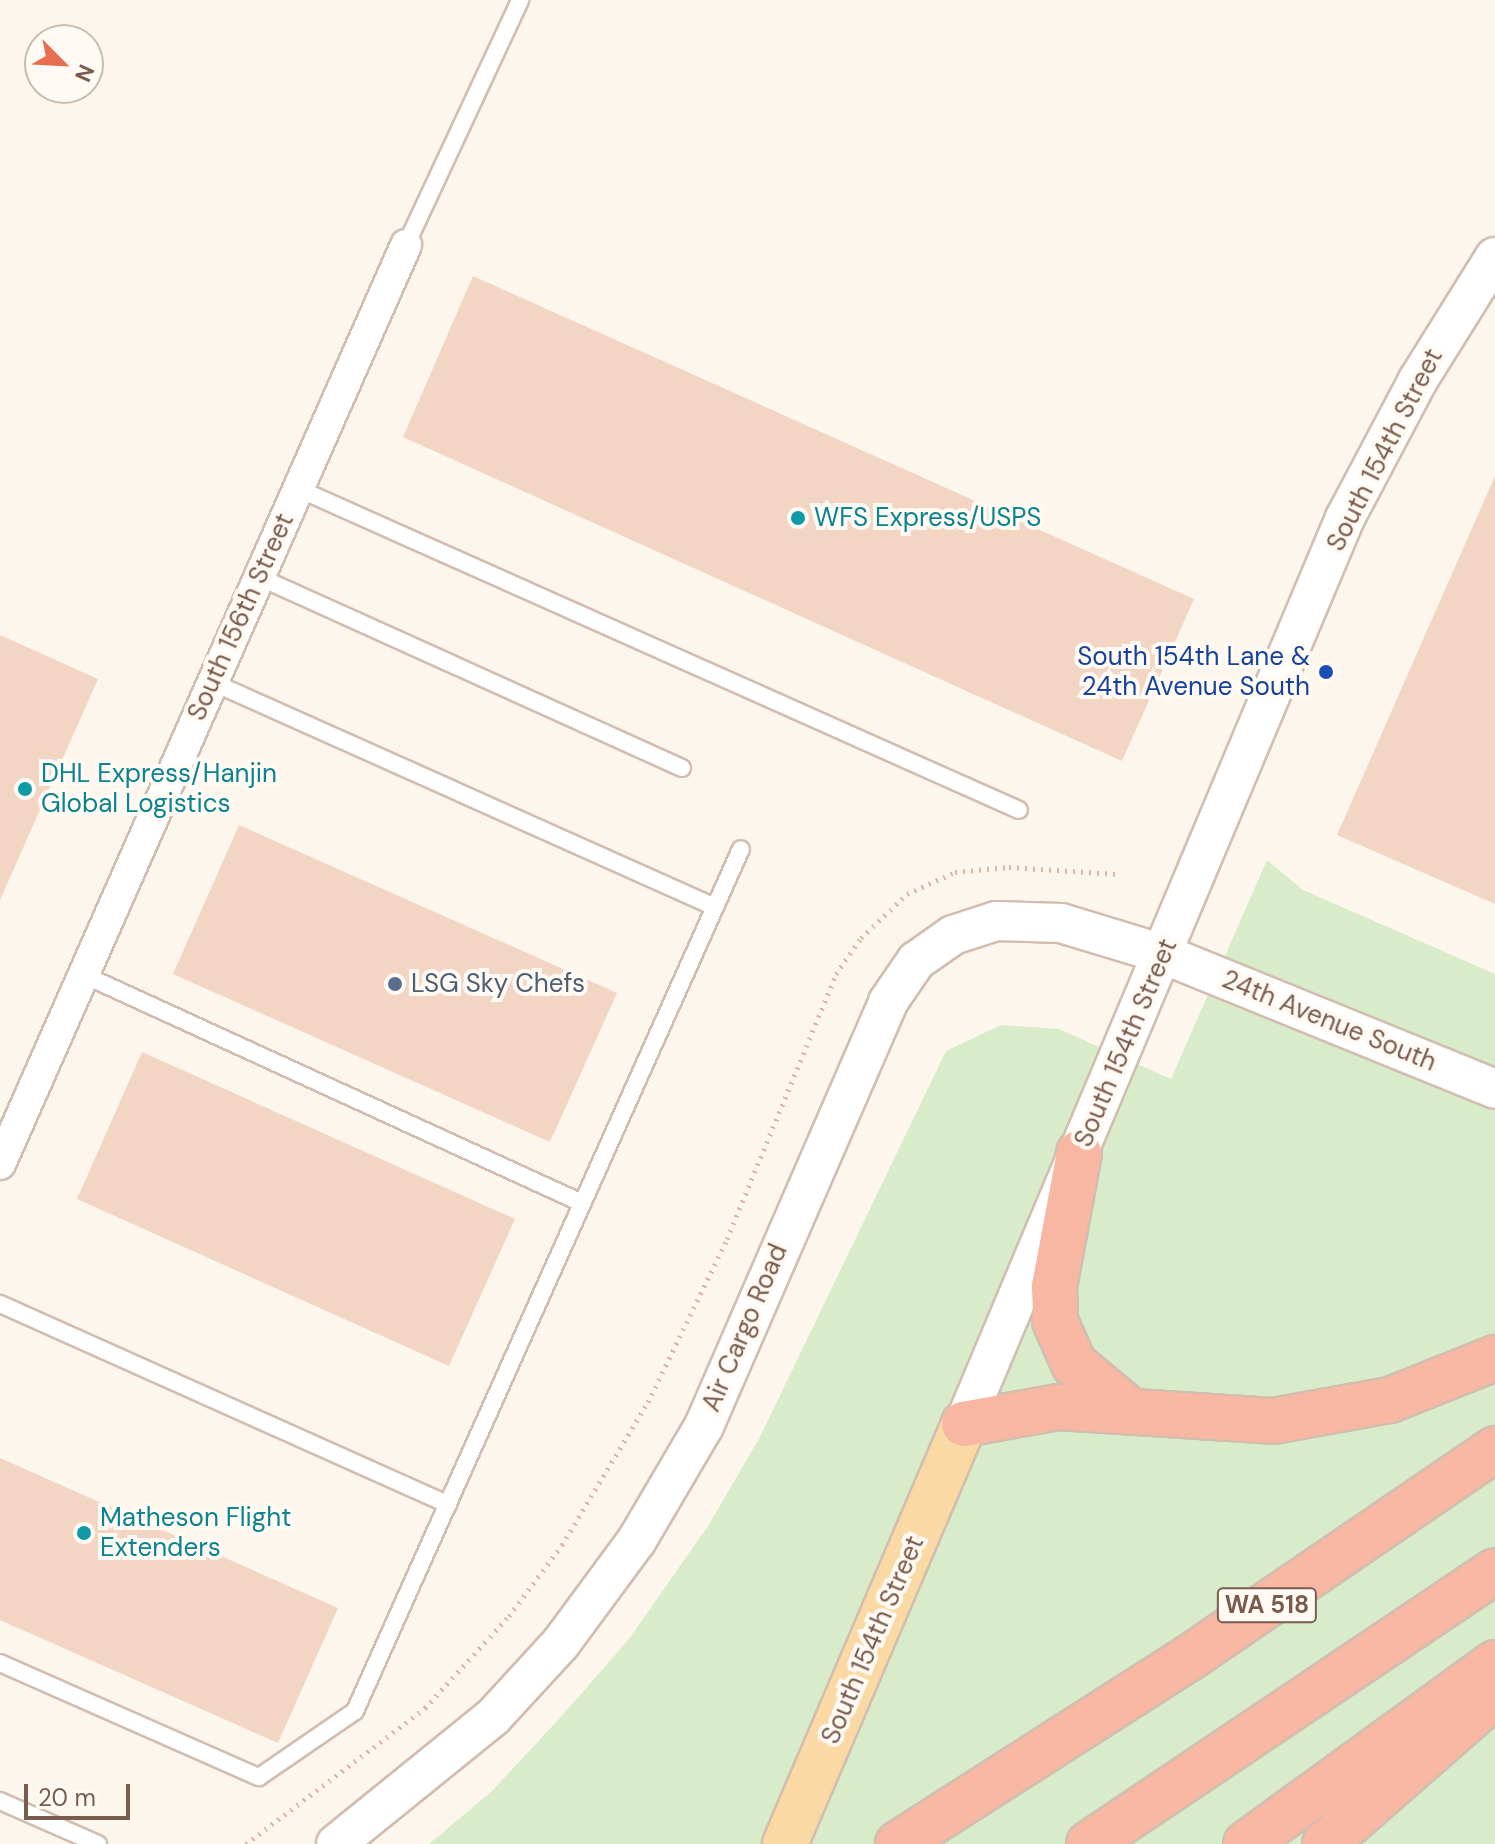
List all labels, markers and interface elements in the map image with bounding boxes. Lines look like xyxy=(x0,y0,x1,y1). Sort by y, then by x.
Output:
north arrow xyxy=(24,24,104,104)
text: N xyxy=(68,60,101,86)
street label: South 154th Street xyxy=(1320,344,1450,556)
place label: WFS Express/USPS xyxy=(814,502,1041,534)
street label: South 156th Street xyxy=(181,509,301,725)
marker: WFS Express/USPS xyxy=(789,509,807,527)
place label: South 154th Lane & 24th Avenue South xyxy=(1077,641,1310,702)
marker: South 154th Lane & 24th Avenue South xyxy=(1317,663,1335,681)
place label: DHL Express/Hanjin Global Logistics xyxy=(41,758,277,820)
marker: DHL Express/Hanjin Global Logistics xyxy=(16,780,34,798)
street label: South 154th Street xyxy=(1068,934,1184,1152)
street label: 24th Avenue South xyxy=(1217,964,1441,1078)
place label: LSG Sky Chefs xyxy=(411,968,585,1000)
marker: LSG Sky Chefs xyxy=(386,975,404,993)
street label: Air Cargo Road xyxy=(696,1240,794,1416)
place label: Matheson Flight Extenders xyxy=(100,1502,291,1564)
marker: Matheson Flight Extenders xyxy=(75,1524,93,1542)
street label: South 154th Street xyxy=(815,1531,931,1749)
road number: WA 518 xyxy=(1215,1585,1319,1625)
scale bar xyxy=(28,1768,134,1818)
text: 20 m xyxy=(38,1782,96,1813)

